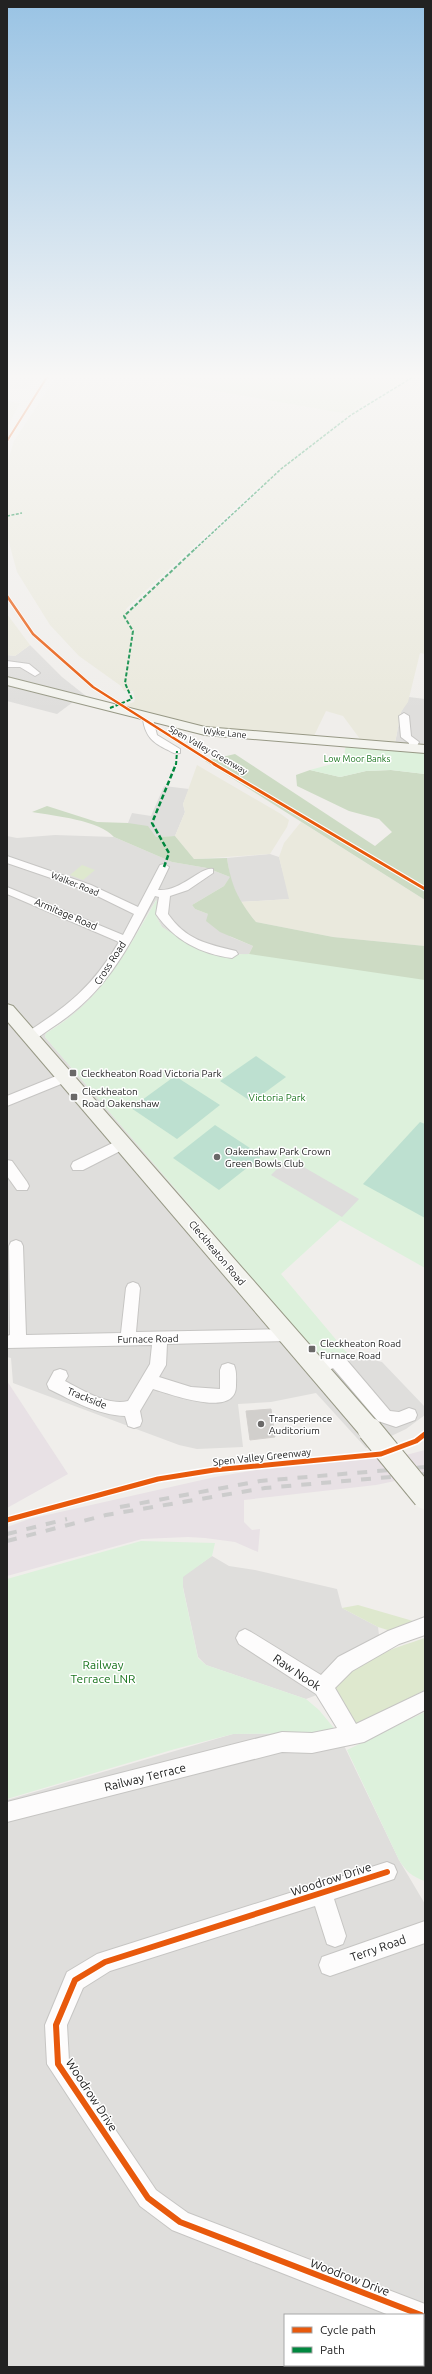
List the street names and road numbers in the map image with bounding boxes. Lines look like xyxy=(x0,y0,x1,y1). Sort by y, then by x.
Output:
street label: Spen Valley Greenway xyxy=(167,723,250,777)
street label: Wyke Lane xyxy=(203,726,247,740)
street label: Walker Road xyxy=(50,870,100,898)
street label: Armitage Road xyxy=(33,896,99,932)
street label: Cross Road xyxy=(92,939,128,987)
street label: Cleckheaton Road xyxy=(187,1218,247,1288)
street label: Furnace Road xyxy=(117,1333,179,1345)
street label: Trackside xyxy=(65,1385,109,1411)
street label: Spen Valley Greenway xyxy=(212,1446,312,1468)
street label: Raw Nook xyxy=(271,1651,323,1693)
street label: Railway Terrace xyxy=(103,1761,187,1793)
street label: Woodrow Drive xyxy=(289,1860,373,1898)
street label: Terry Road xyxy=(348,1932,408,1964)
street label: Woodrow Drive xyxy=(64,2056,120,2134)
street label: Woodrow Drive xyxy=(308,2256,392,2298)

